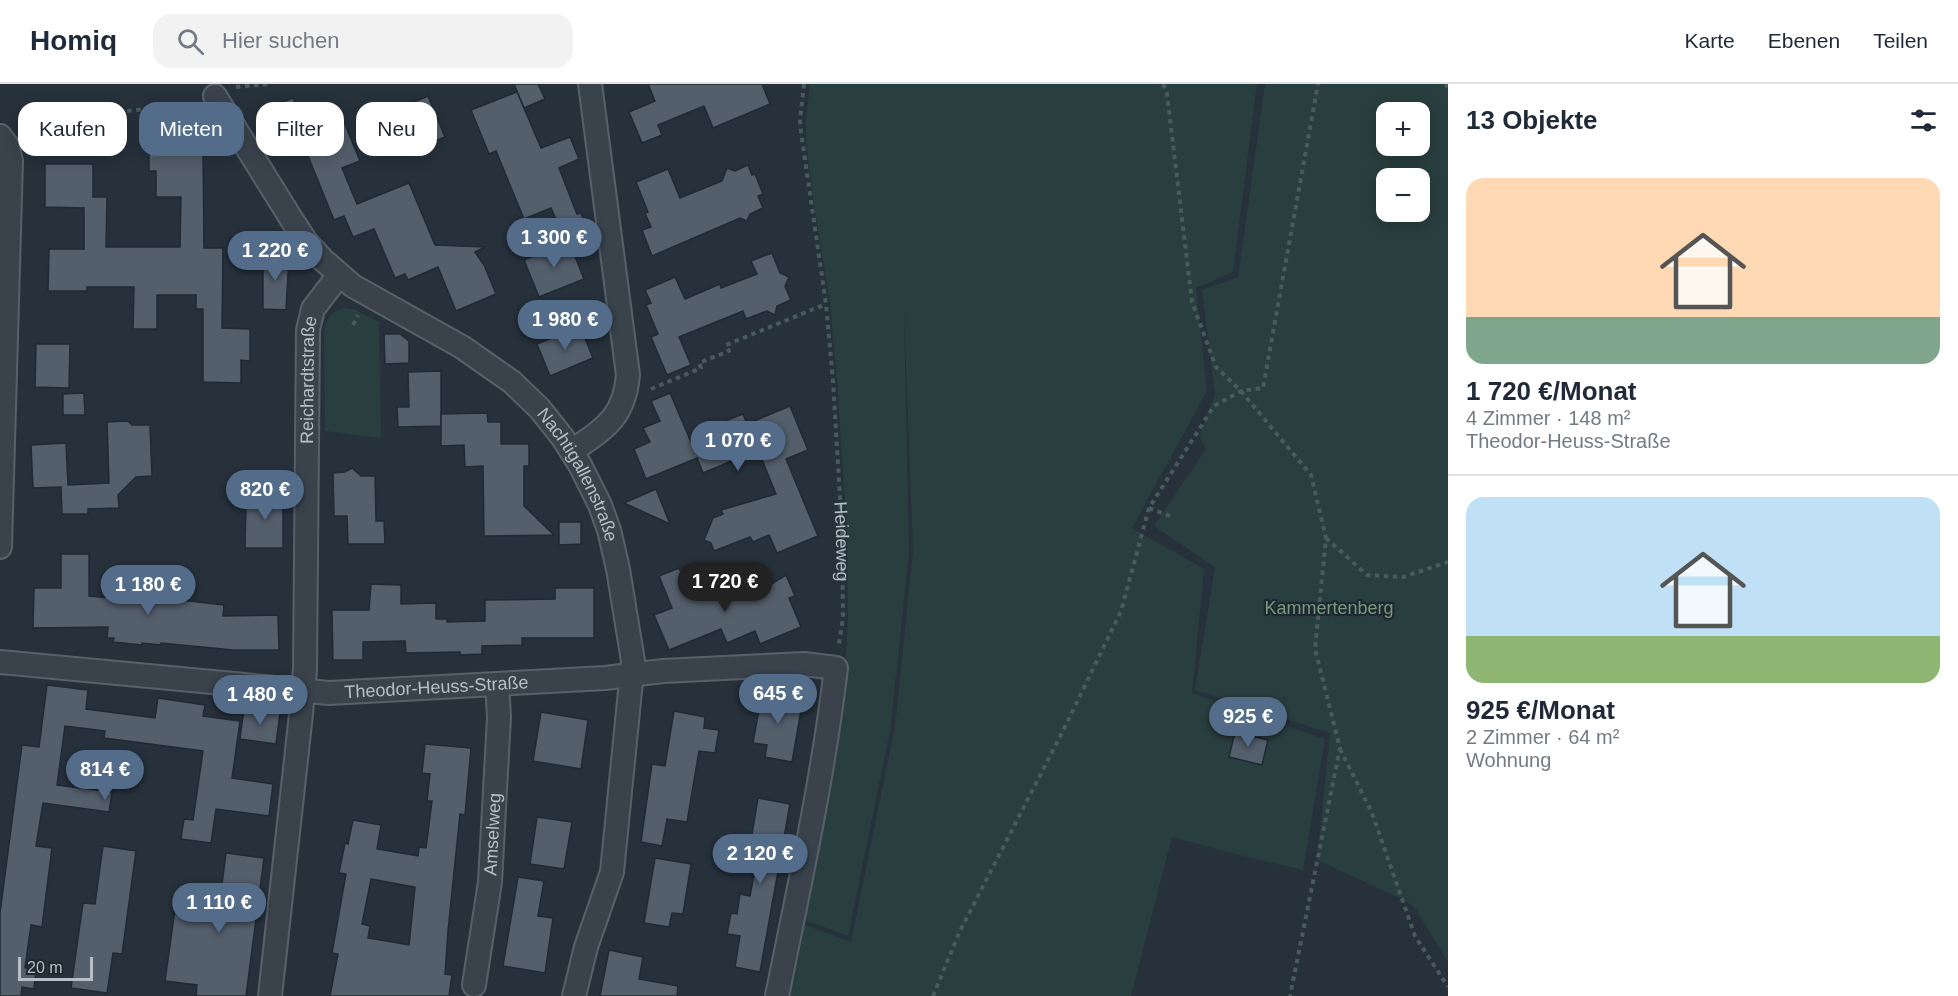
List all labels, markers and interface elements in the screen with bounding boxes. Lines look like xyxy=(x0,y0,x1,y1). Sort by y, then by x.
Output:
search box xyxy=(153,14,573,68)
text: Homiq xyxy=(30,25,117,56)
icon: search xyxy=(174,25,207,58)
text: Hier suchen xyxy=(222,28,340,53)
text: Karte xyxy=(1685,29,1735,52)
text: Ebenen xyxy=(1768,29,1840,52)
text: Teilen xyxy=(1873,29,1928,52)
chip: Kaufen xyxy=(18,102,127,156)
chip: Mieten xyxy=(139,102,244,156)
chip: Filter xyxy=(256,102,344,156)
chip: Neu xyxy=(356,102,437,156)
map controls xyxy=(1376,102,1430,222)
button: + xyxy=(1376,102,1430,156)
icon: filters xyxy=(1907,104,1940,137)
text: 13 Objekte xyxy=(1466,105,1598,135)
button: − xyxy=(1376,168,1430,222)
icon: home xyxy=(1649,217,1757,325)
pin: 1 300 € xyxy=(499,218,609,269)
text: 1 300 € xyxy=(521,226,587,248)
pin: 1 220 € xyxy=(220,231,330,282)
text: 1 220 € xyxy=(242,239,308,261)
pin: 1 980 € xyxy=(510,300,620,351)
text: 1 980 € xyxy=(532,308,598,330)
street label: Reichardtstraße xyxy=(297,314,321,444)
text: 1 720 €/Monat xyxy=(1466,376,1637,406)
street label: Nachtigallenstraße xyxy=(533,404,621,544)
text: 4 Zimmer · 148 m² xyxy=(1466,407,1630,429)
pin: 1 070 € xyxy=(683,421,793,472)
text: 1 070 € xyxy=(705,429,771,451)
text: Theodor-Heuss-Straße xyxy=(1466,430,1671,452)
pin: 820 € xyxy=(223,470,307,521)
text: 820 € xyxy=(240,478,290,500)
street label: Heideweg xyxy=(830,501,853,581)
icon: home xyxy=(1649,536,1757,644)
pin: 1 720 € xyxy=(670,562,780,613)
pin: 1 180 € xyxy=(93,565,203,616)
text: 1 720 € xyxy=(692,570,758,592)
text: 1 180 € xyxy=(115,573,181,595)
park label: Kammertenberg xyxy=(1264,598,1394,618)
street label: Theodor-Heuss-Straße xyxy=(344,672,529,702)
pin: 645 € xyxy=(736,674,820,725)
pin: 1 480 € xyxy=(205,675,315,726)
text: 645 € xyxy=(753,682,803,704)
text: 1 480 € xyxy=(227,683,293,705)
text: 925 €/Monat xyxy=(1466,695,1615,725)
pin: 925 € xyxy=(1206,697,1290,748)
text: 925 € xyxy=(1223,705,1273,727)
text: 2 Zimmer · 64 m² xyxy=(1466,726,1619,748)
text: Wohnung xyxy=(1466,749,1551,771)
pin: 814 € xyxy=(63,750,147,801)
text: 814 € xyxy=(80,758,130,780)
street label: Amselweg xyxy=(480,792,505,876)
pin: 2 120 € xyxy=(705,834,815,885)
text: 2 120 € xyxy=(727,842,793,864)
pin: 1 110 € xyxy=(164,883,274,934)
text: 1 110 € xyxy=(186,891,252,913)
scale bar xyxy=(18,954,93,982)
text: 20 m xyxy=(27,959,63,976)

